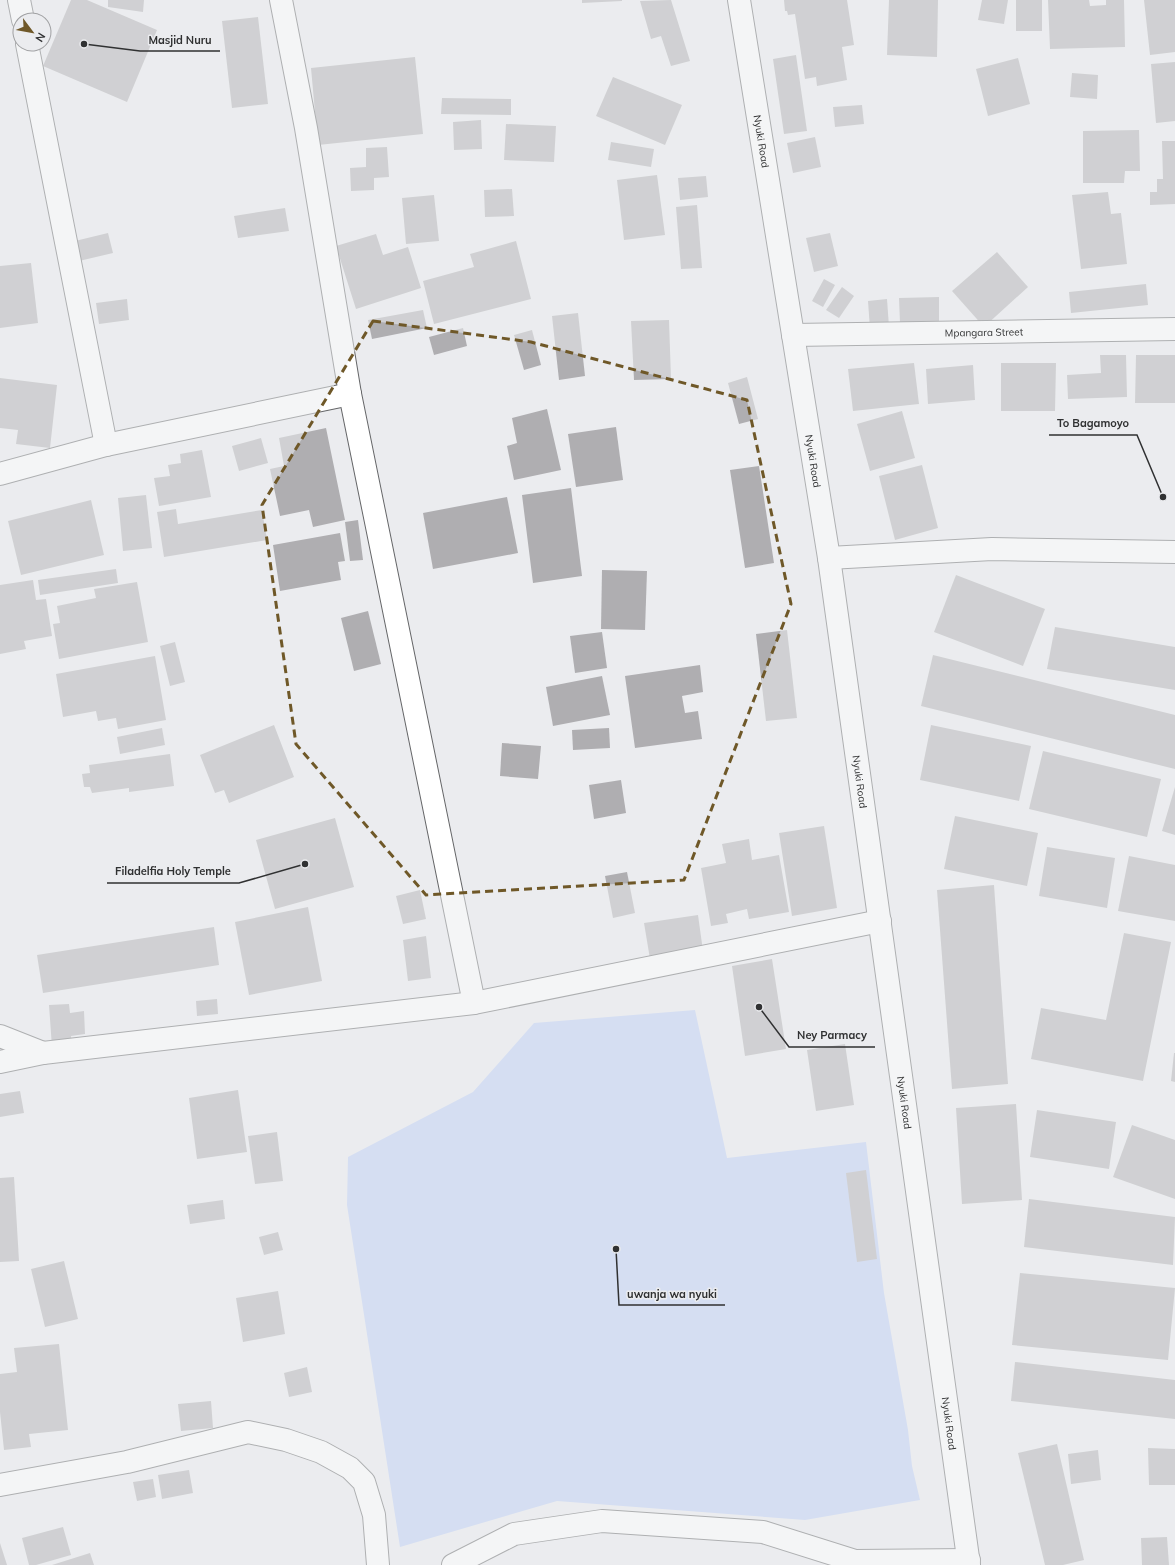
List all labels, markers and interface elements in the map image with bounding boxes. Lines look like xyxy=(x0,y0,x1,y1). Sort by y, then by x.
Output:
north arrow xyxy=(12,12,52,52)
callout: Masjid Nuru xyxy=(140,28,220,51)
text: N xyxy=(32,30,49,45)
text: Masjid Nuru xyxy=(148,33,212,47)
street label: Nyuki Road xyxy=(751,114,772,169)
street label: Mpangara Street xyxy=(945,325,1024,340)
callout: To Bagamoyo xyxy=(1049,412,1137,435)
text: To Bagamoyo xyxy=(1057,416,1130,430)
street label: Nyuki Road xyxy=(802,434,824,488)
street label: Nyuki Road xyxy=(849,754,870,809)
callout: Filadelfia Holy Temple xyxy=(107,860,239,883)
text: Filadelfia Holy Temple xyxy=(115,864,231,878)
callout: Ney Parmacy xyxy=(789,1024,875,1047)
text: Ney Parmacy xyxy=(797,1028,867,1042)
street label: Nyuki Road xyxy=(894,1075,914,1130)
callout: uwanja wa nyuki xyxy=(619,1282,725,1305)
text: uwanja wa nyuki xyxy=(627,1287,717,1301)
street label: Nyuki Road xyxy=(939,1396,959,1451)

